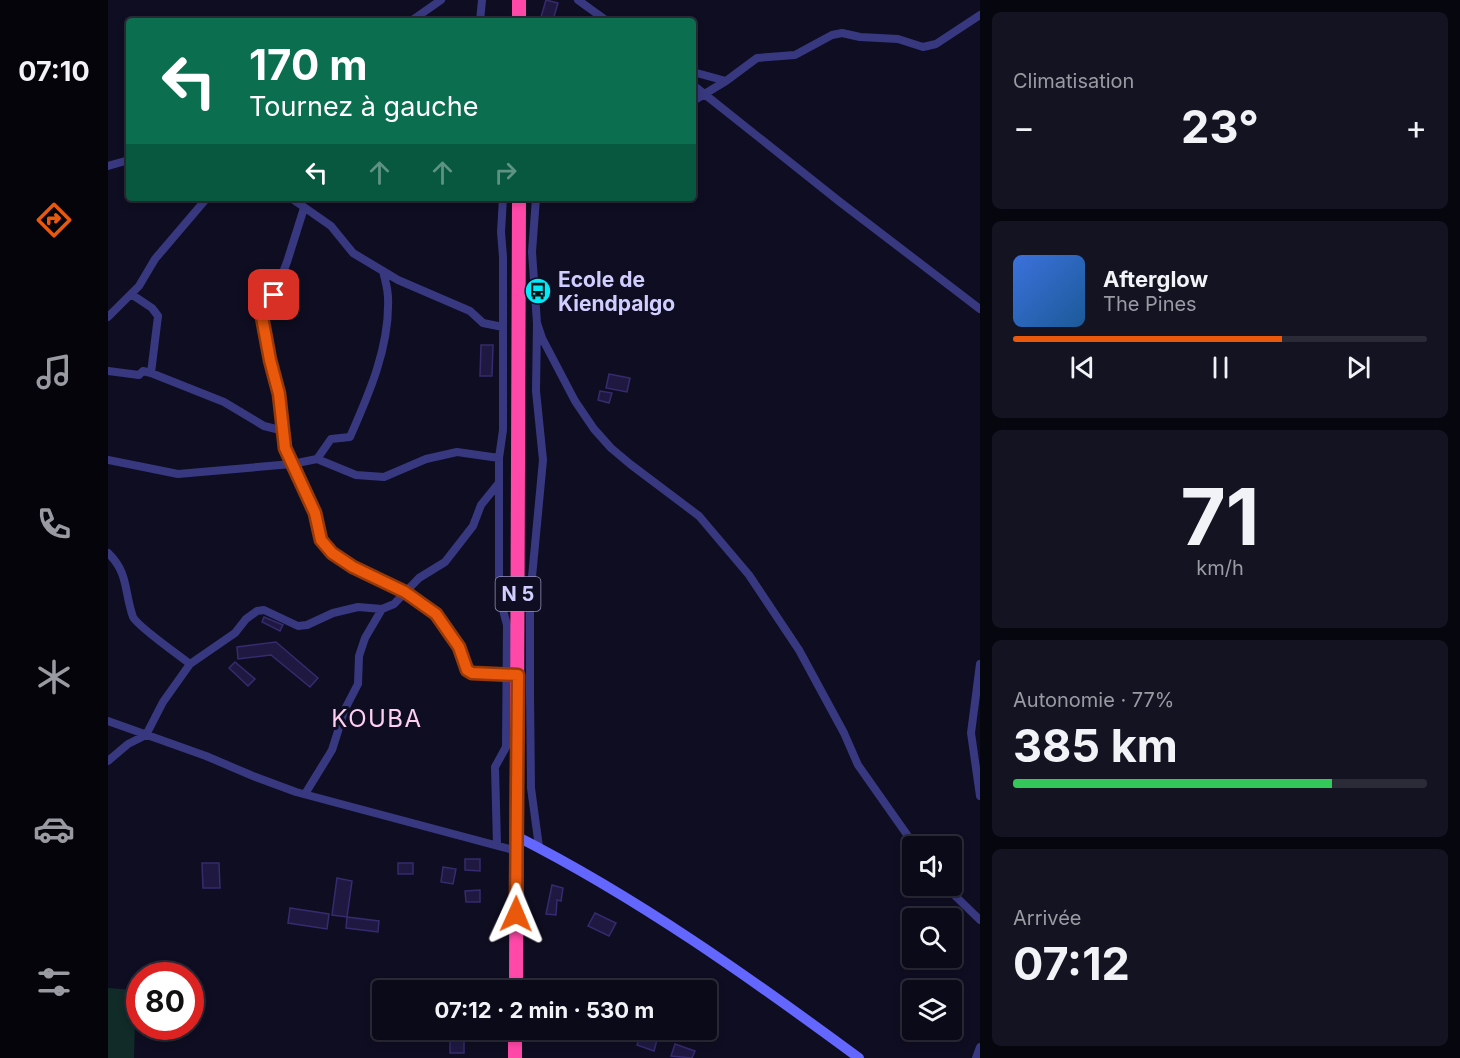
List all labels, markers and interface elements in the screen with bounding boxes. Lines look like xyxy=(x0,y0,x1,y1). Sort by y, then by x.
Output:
text: 170 m xyxy=(249,39,367,90)
icon: left xyxy=(150,42,228,120)
text: 07:10 xyxy=(18,55,90,88)
text: Climatisation xyxy=(1013,69,1134,93)
text: Tournez à gauche xyxy=(249,90,478,123)
text: 23° xyxy=(1181,99,1259,154)
text: − xyxy=(1013,107,1035,147)
text: + xyxy=(1405,107,1427,147)
icon: left xyxy=(300,156,333,189)
icon: ahead xyxy=(363,156,396,189)
icon: ahead xyxy=(426,156,459,189)
icon: right xyxy=(489,156,522,189)
icon: directions xyxy=(33,199,75,241)
text: Afterglow xyxy=(1103,266,1208,292)
place label: Ecole de Kiendpalgo xyxy=(558,267,675,316)
pin xyxy=(248,269,299,320)
bus stop icon: Ecole de Kiendpalgo xyxy=(523,276,553,306)
icon: arrive xyxy=(257,278,290,311)
text: The Pines xyxy=(1103,292,1197,316)
icon: music xyxy=(33,351,75,393)
icon: previous xyxy=(1066,351,1099,384)
icon: pause xyxy=(1204,351,1237,384)
icon: next xyxy=(1342,351,1375,384)
text: 71 xyxy=(1181,469,1260,564)
icon: phone xyxy=(33,503,75,545)
text: km/h xyxy=(1196,556,1244,580)
road number: N 5 xyxy=(496,577,540,611)
icon: climate xyxy=(33,656,75,698)
text: Autonomie · 77% xyxy=(1013,688,1174,712)
district label: KOUBA xyxy=(331,704,423,733)
text: 385 km xyxy=(1013,718,1178,773)
icon: car xyxy=(33,808,75,850)
map controls xyxy=(902,836,962,1040)
button: sound xyxy=(902,836,962,896)
position arrow xyxy=(484,882,548,946)
text: Arrivée xyxy=(1013,906,1082,930)
button: search xyxy=(902,908,962,968)
text: 07:12 xyxy=(1013,936,1130,991)
icon: filters xyxy=(33,961,75,1003)
speed limit sign: 80 xyxy=(126,962,204,1040)
button: layers xyxy=(902,980,962,1040)
text: 07:12 · 2 min · 530 m xyxy=(435,997,654,1023)

